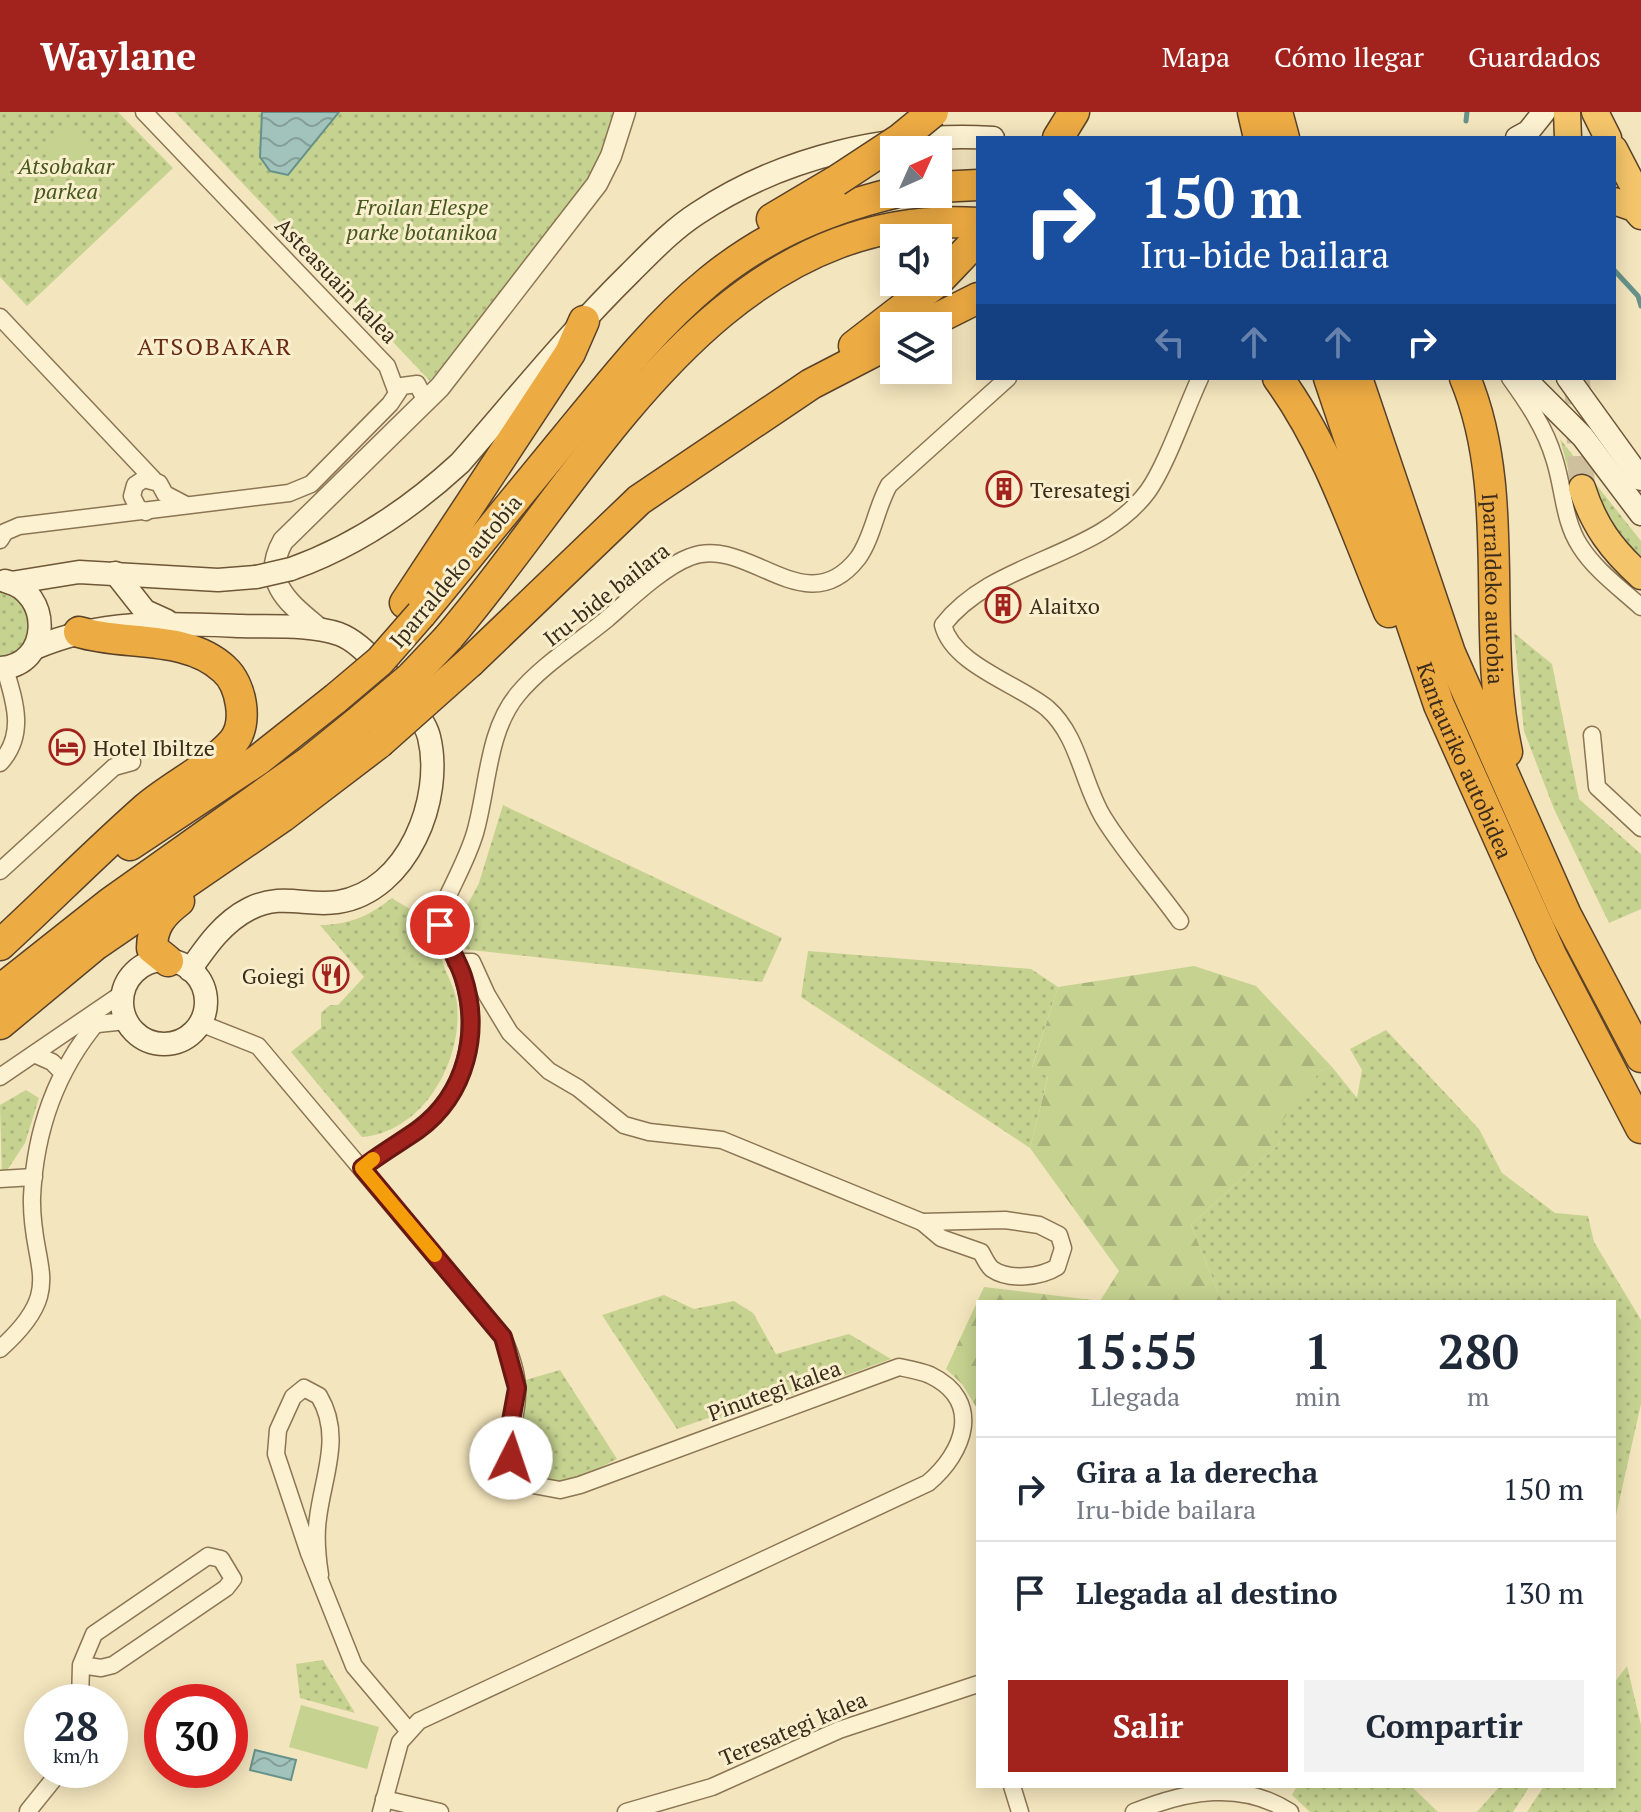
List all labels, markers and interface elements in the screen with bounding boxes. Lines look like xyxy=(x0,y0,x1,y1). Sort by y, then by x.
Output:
text: Waylane xyxy=(40,31,197,81)
text: Mapa xyxy=(1162,38,1230,75)
text: Cómo llegar xyxy=(1274,38,1424,75)
text: Guardados xyxy=(1468,38,1601,75)
north arrow xyxy=(880,136,952,208)
map controls xyxy=(880,136,952,384)
park label: Atsobakar parkea xyxy=(16,151,116,205)
text: 150 m xyxy=(1140,160,1302,234)
icon: right xyxy=(1008,168,1112,272)
park label: Froilan Elespe parke botanikoa xyxy=(346,192,498,246)
street label: Asteasuain kalea xyxy=(269,211,405,349)
button: sound xyxy=(880,224,952,296)
text: Iru-bide bailara xyxy=(1140,231,1389,278)
button: layers xyxy=(880,312,952,384)
icon: left xyxy=(1148,320,1192,364)
icon: ahead xyxy=(1232,320,1276,364)
icon: ahead xyxy=(1316,320,1360,364)
icon: right xyxy=(1400,320,1444,364)
district label: ATSOBAKAR xyxy=(137,330,293,362)
building icon: Teresategi xyxy=(985,470,1023,508)
place label: Teresategi xyxy=(1030,475,1131,504)
street label: Iparraldeko autobia xyxy=(382,488,528,654)
street label: Iparraldeko autobia xyxy=(1476,492,1512,685)
street label: Iru-bide bailara xyxy=(537,536,675,652)
building icon: Alaitxo xyxy=(984,586,1022,624)
place label: Alaitxo xyxy=(1029,591,1100,620)
street label: Kantauriko autobidea xyxy=(1411,658,1520,863)
hotel icon: Hotel Ibiltze xyxy=(48,728,86,766)
place label: Hotel Ibiltze xyxy=(93,733,215,762)
pin xyxy=(406,891,474,959)
icon: arrive xyxy=(418,903,462,947)
restaurant icon: Goiegi xyxy=(312,956,350,994)
place label: Goiegi xyxy=(242,961,305,990)
text: 15:55 xyxy=(1073,1319,1198,1383)
text: 1 xyxy=(1304,1319,1331,1383)
text: 280 xyxy=(1438,1319,1519,1383)
street label: Pinutegi kalea xyxy=(704,1353,844,1427)
text: Llegada xyxy=(1091,1379,1180,1413)
text: min xyxy=(1295,1379,1341,1413)
text: m xyxy=(1467,1379,1490,1413)
position arrow xyxy=(469,1416,553,1500)
text: Gira a la derecha xyxy=(1076,1452,1318,1492)
icon: right xyxy=(1008,1467,1052,1511)
text: 150 m xyxy=(1503,1469,1584,1509)
text: Iru-bide bailara xyxy=(1076,1492,1256,1526)
icon: arrive xyxy=(1008,1571,1052,1615)
text: Llegada al destino xyxy=(1076,1573,1337,1613)
text: 130 m xyxy=(1503,1573,1584,1613)
button: Salir xyxy=(1008,1680,1288,1772)
button: Compartir xyxy=(1304,1680,1584,1772)
speed limit sign: 30 xyxy=(144,1684,248,1788)
street label: Teresategi kalea xyxy=(715,1684,871,1772)
text: 28 xyxy=(53,1699,99,1752)
text: km/h xyxy=(53,1742,99,1769)

